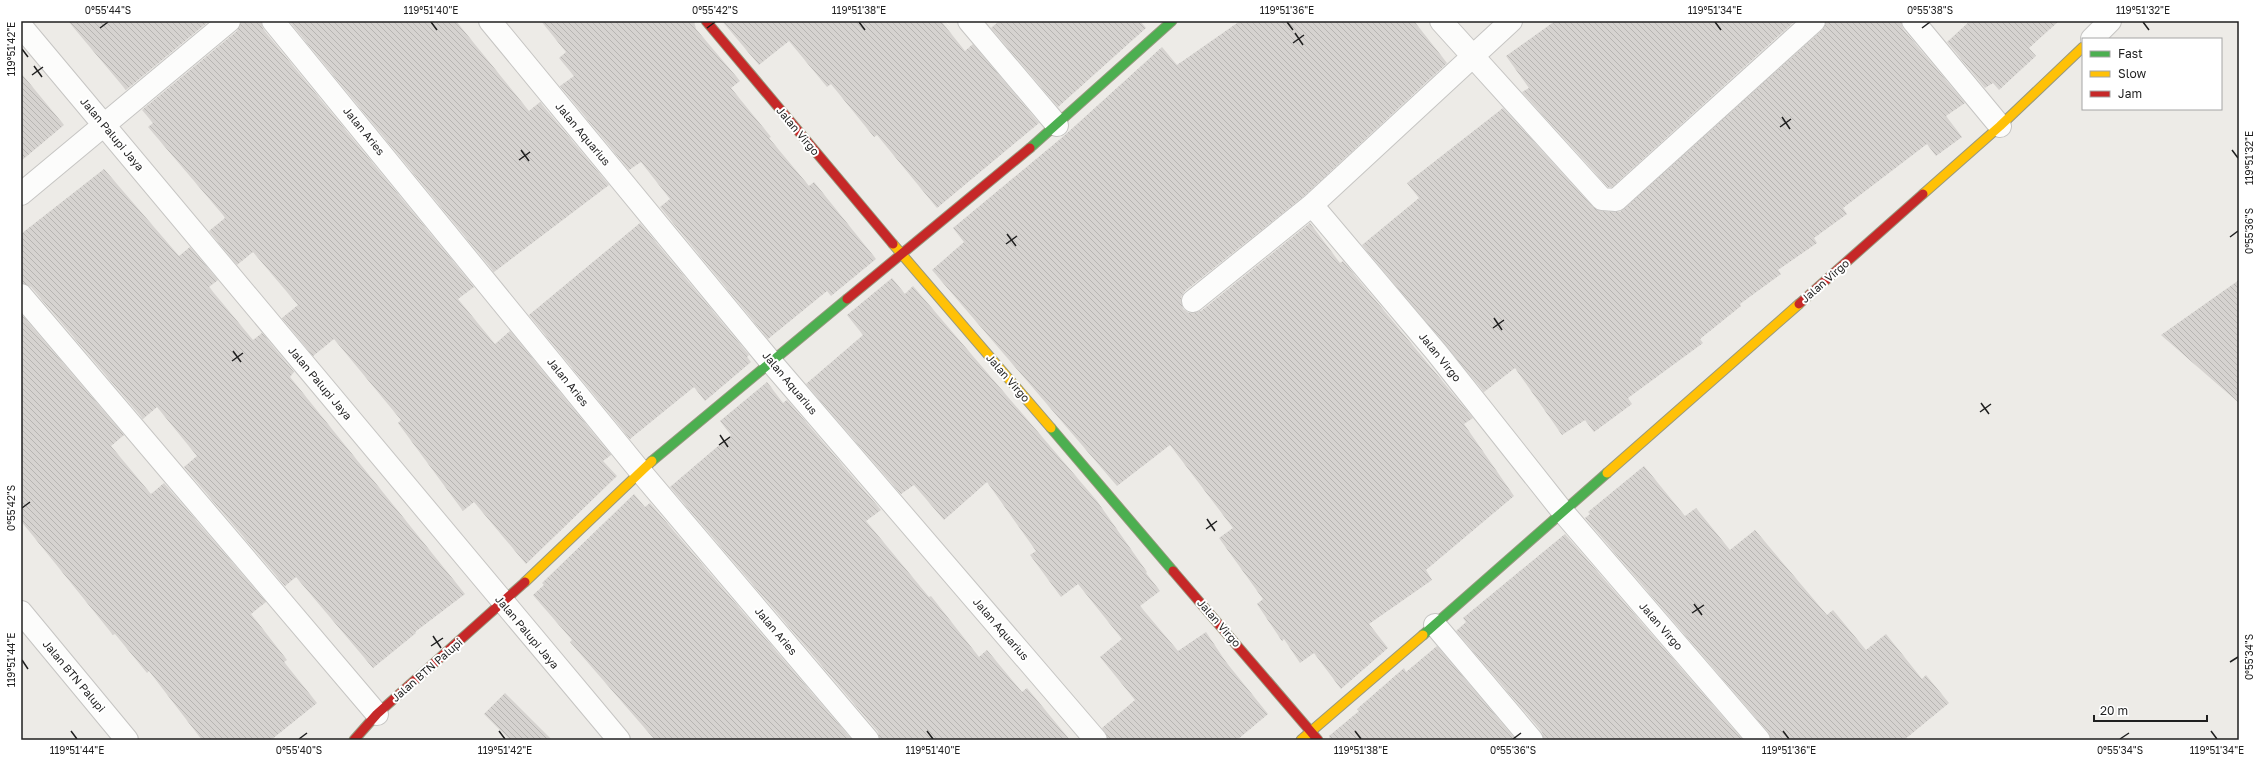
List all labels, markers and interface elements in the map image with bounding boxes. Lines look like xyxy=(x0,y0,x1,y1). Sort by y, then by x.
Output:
text: 0°55'44"S xyxy=(85,4,131,16)
text: 119°51'40"E xyxy=(404,4,458,16)
text: 0°55'42"S xyxy=(692,4,738,16)
text: 119°51'38"E xyxy=(832,4,886,16)
text: 119°51'36"E xyxy=(1260,4,1314,16)
text: 119°51'34"E xyxy=(1688,4,1742,16)
text: 0°55'38"S xyxy=(1907,4,1953,16)
text: 119°51'32"E xyxy=(2116,4,2170,16)
text: 119°51'42"E xyxy=(5,22,17,76)
legend xyxy=(2082,38,2222,110)
text: Fast xyxy=(2118,46,2143,61)
text: Slow xyxy=(2118,66,2146,81)
text: Jam xyxy=(2118,86,2142,101)
street label: Jalan Palupi Jaya xyxy=(78,94,147,173)
street label: Jalan Aquarius xyxy=(553,100,614,168)
street label: Jalan Aries xyxy=(341,104,388,158)
street label: Jalan Virgo xyxy=(774,104,823,158)
text: 119°51'32"E xyxy=(2243,131,2255,185)
text: 0°55'36"S xyxy=(2243,208,2255,254)
street label: Jalan Virgo xyxy=(1798,256,1852,305)
street label: Jalan Virgo xyxy=(1417,329,1464,384)
street label: Jalan Palupi Jaya xyxy=(286,343,355,422)
street label: Jalan Aquarius xyxy=(760,349,821,417)
street label: Jalan Virgo xyxy=(984,351,1033,405)
street label: Jalan Aries xyxy=(545,355,592,409)
text: 0°55'42"S xyxy=(5,485,17,531)
street label: Jalan Palupi Jaya xyxy=(493,592,562,671)
street label: Jalan Aquarius xyxy=(971,595,1032,663)
street label: Jalan Virgo xyxy=(1195,596,1244,650)
street label: Jalan Virgo xyxy=(1637,599,1686,653)
street label: Jalan Aries xyxy=(753,604,800,657)
text: 119°51'44"E xyxy=(5,633,17,687)
text: 0°55'34"S xyxy=(2243,634,2255,680)
street label: Jalan BTN Palupi xyxy=(388,635,465,704)
street label: Jalan BTN Palupi xyxy=(41,637,108,714)
scale bar xyxy=(2094,697,2207,723)
text: 20 m xyxy=(2100,703,2128,718)
text: 119°51'44"E xyxy=(50,744,104,756)
text: 0°55'40"S xyxy=(276,744,322,756)
text: 119°51'42"E xyxy=(478,744,532,756)
text: 119°51'40"E xyxy=(906,744,960,756)
text: 119°51'38"E xyxy=(1334,744,1388,756)
text: 0°55'36"S xyxy=(1490,744,1536,756)
text: 119°51'36"E xyxy=(1762,744,1816,756)
text: 0°55'34"S xyxy=(2097,744,2143,756)
text: 119°51'34"E xyxy=(2190,744,2244,756)

